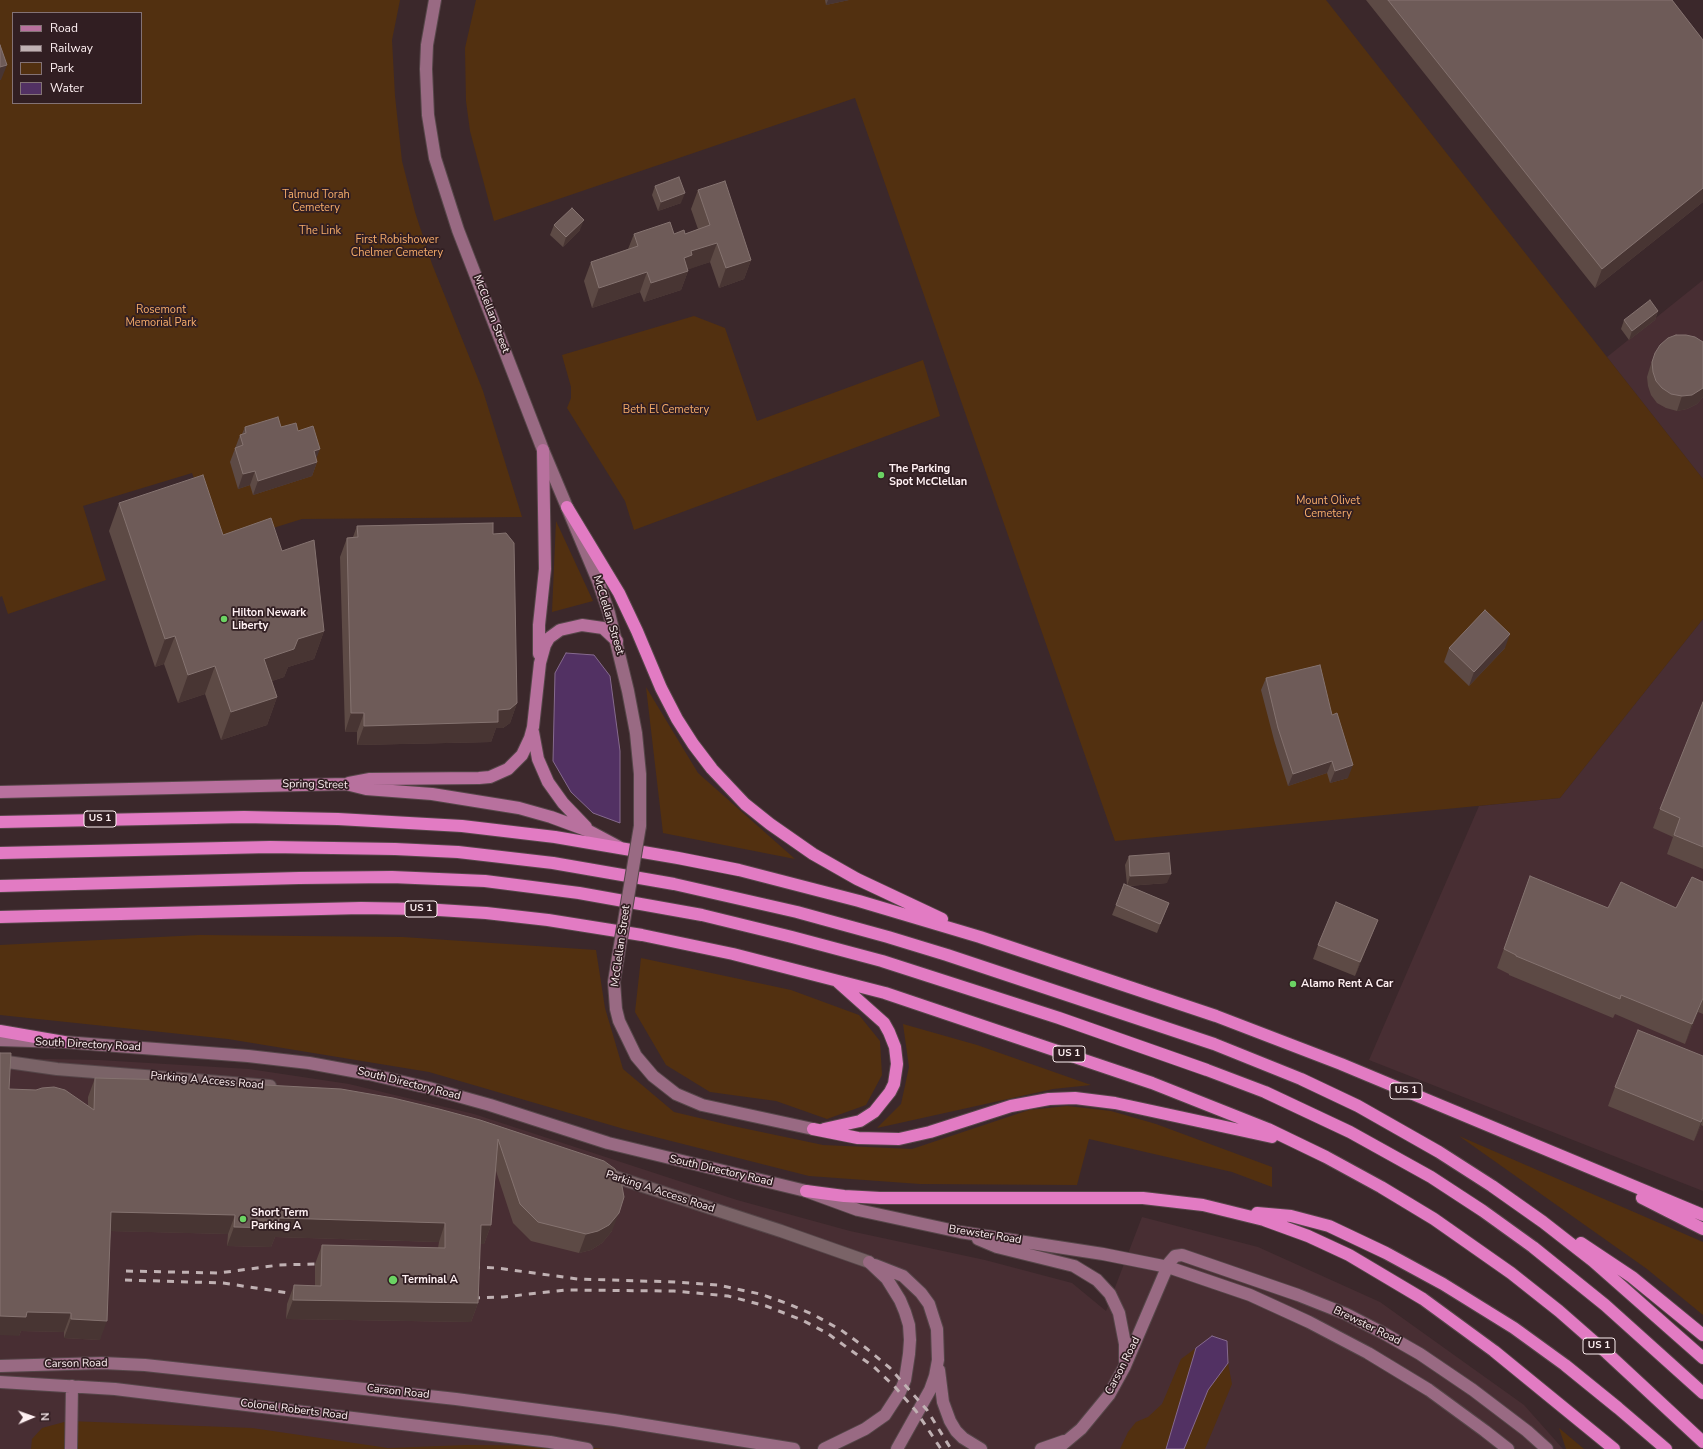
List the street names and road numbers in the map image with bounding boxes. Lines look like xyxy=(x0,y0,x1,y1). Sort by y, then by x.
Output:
street label: McClellan Street xyxy=(470,273,512,355)
street label: McClellan Street xyxy=(590,574,626,656)
street label: Spring Street xyxy=(282,778,348,792)
road number: US 1 xyxy=(84,811,116,827)
road number: US 1 xyxy=(405,901,437,917)
street label: McClellan Street xyxy=(609,904,633,988)
street label: South Directory Road xyxy=(35,1036,141,1054)
road number: US 1 xyxy=(1053,1046,1085,1062)
street label: South Directory Road xyxy=(356,1065,462,1103)
street label: Parking A Access Road xyxy=(150,1069,264,1093)
road number: US 1 xyxy=(1390,1083,1422,1099)
street label: South Directory Road xyxy=(668,1153,774,1189)
street label: Parking A Access Road xyxy=(604,1168,716,1216)
street label: Brewster Road xyxy=(948,1223,1022,1247)
street label: Brewster Road xyxy=(1331,1304,1403,1348)
street label: Carson Road xyxy=(1103,1335,1143,1397)
road number: US 1 xyxy=(1583,1338,1615,1354)
street label: Carson Road xyxy=(44,1357,108,1371)
street label: Carson Road xyxy=(366,1382,430,1402)
street label: Colonel Roberts Road xyxy=(240,1397,348,1423)

